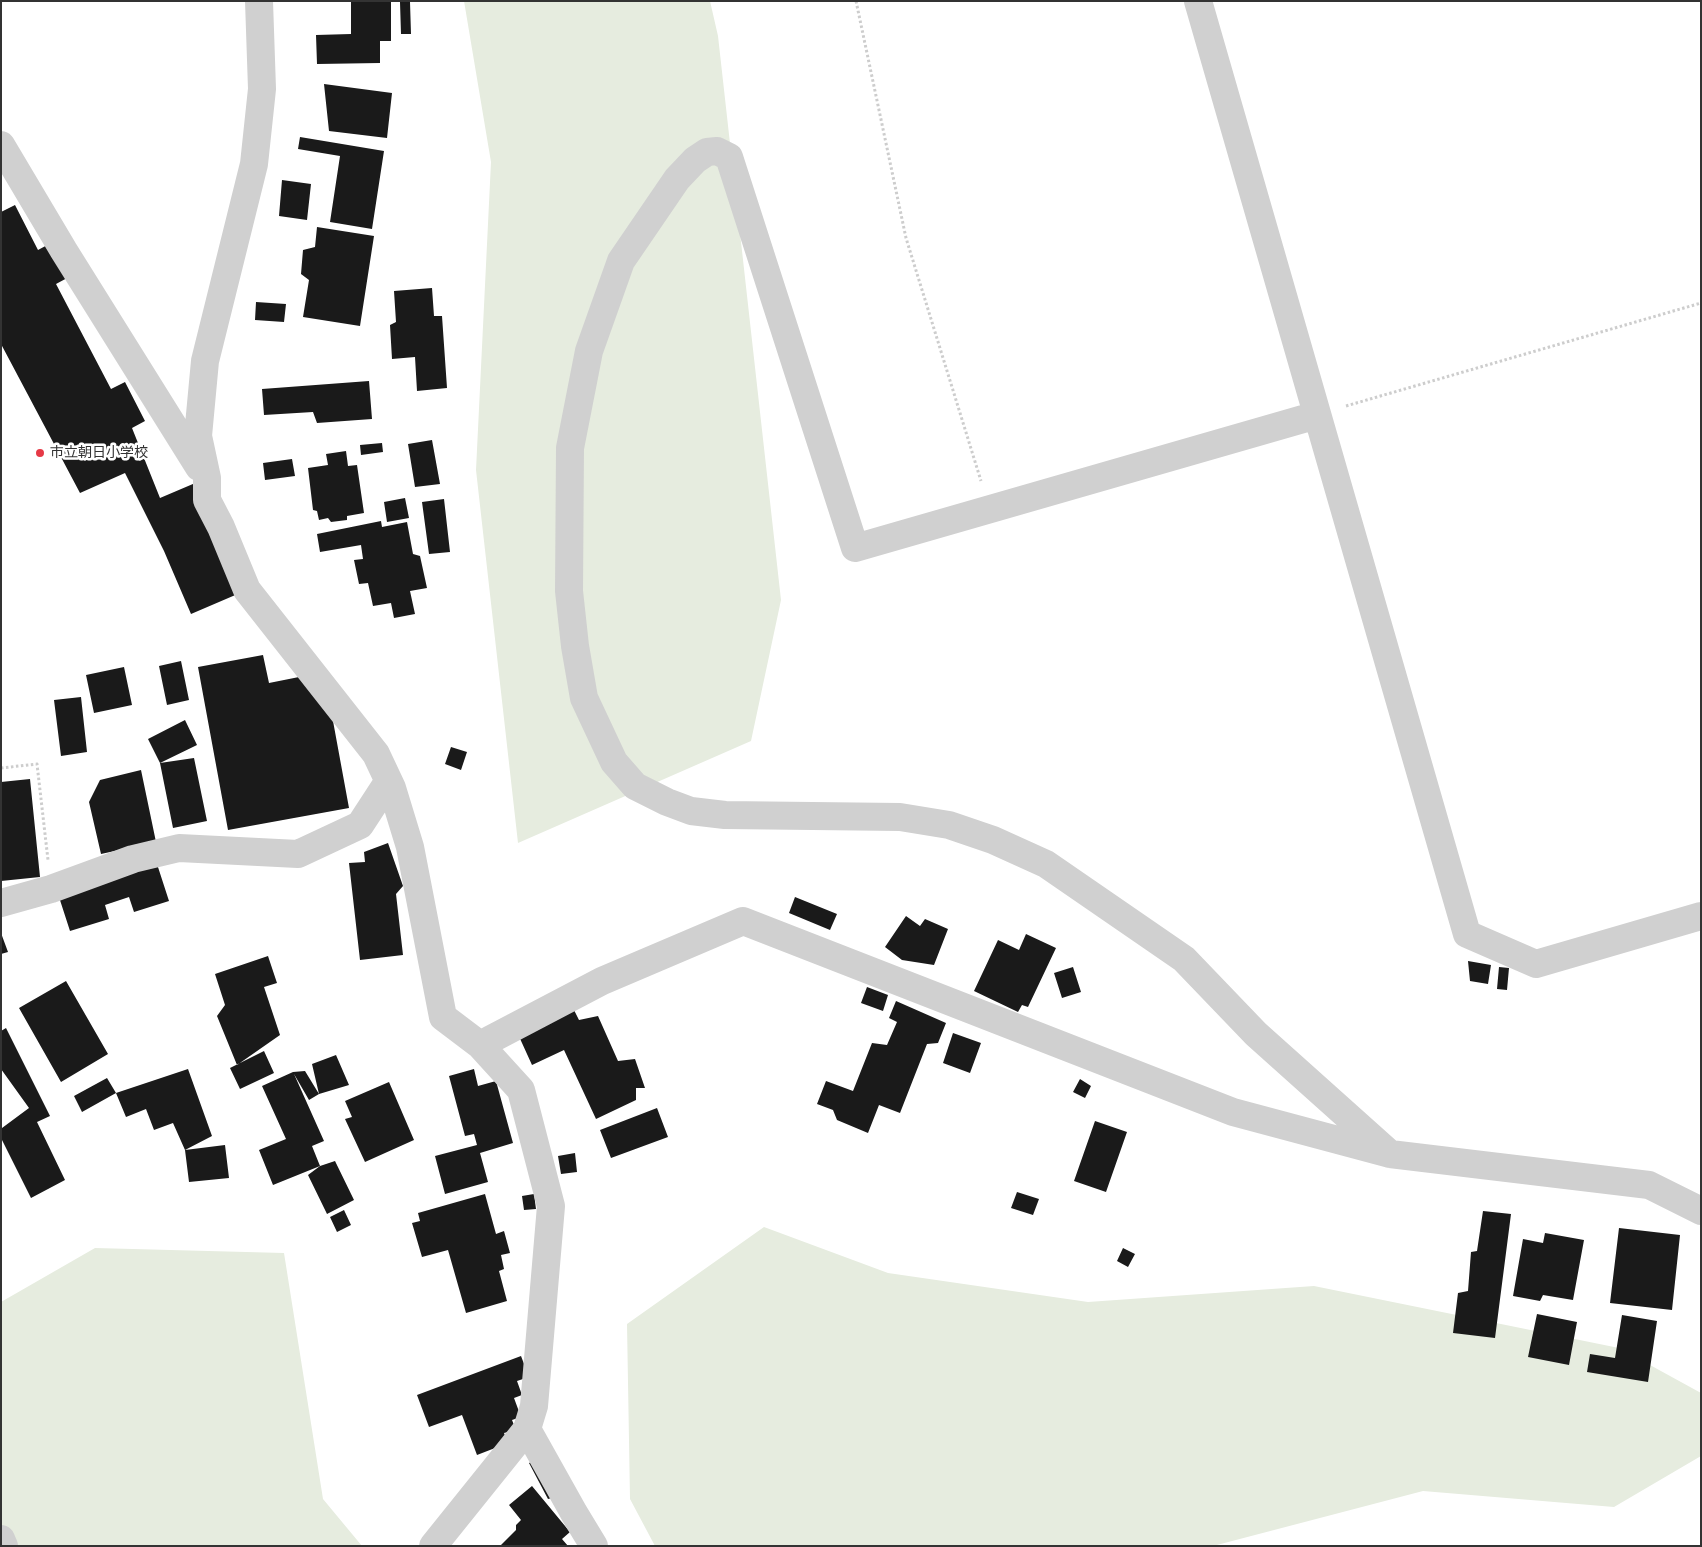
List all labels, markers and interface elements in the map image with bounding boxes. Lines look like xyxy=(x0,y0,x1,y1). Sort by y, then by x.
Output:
place label: 市立朝日小学校 xyxy=(50,445,148,461)
marker: 市立朝日小学校 xyxy=(34,447,46,459)

